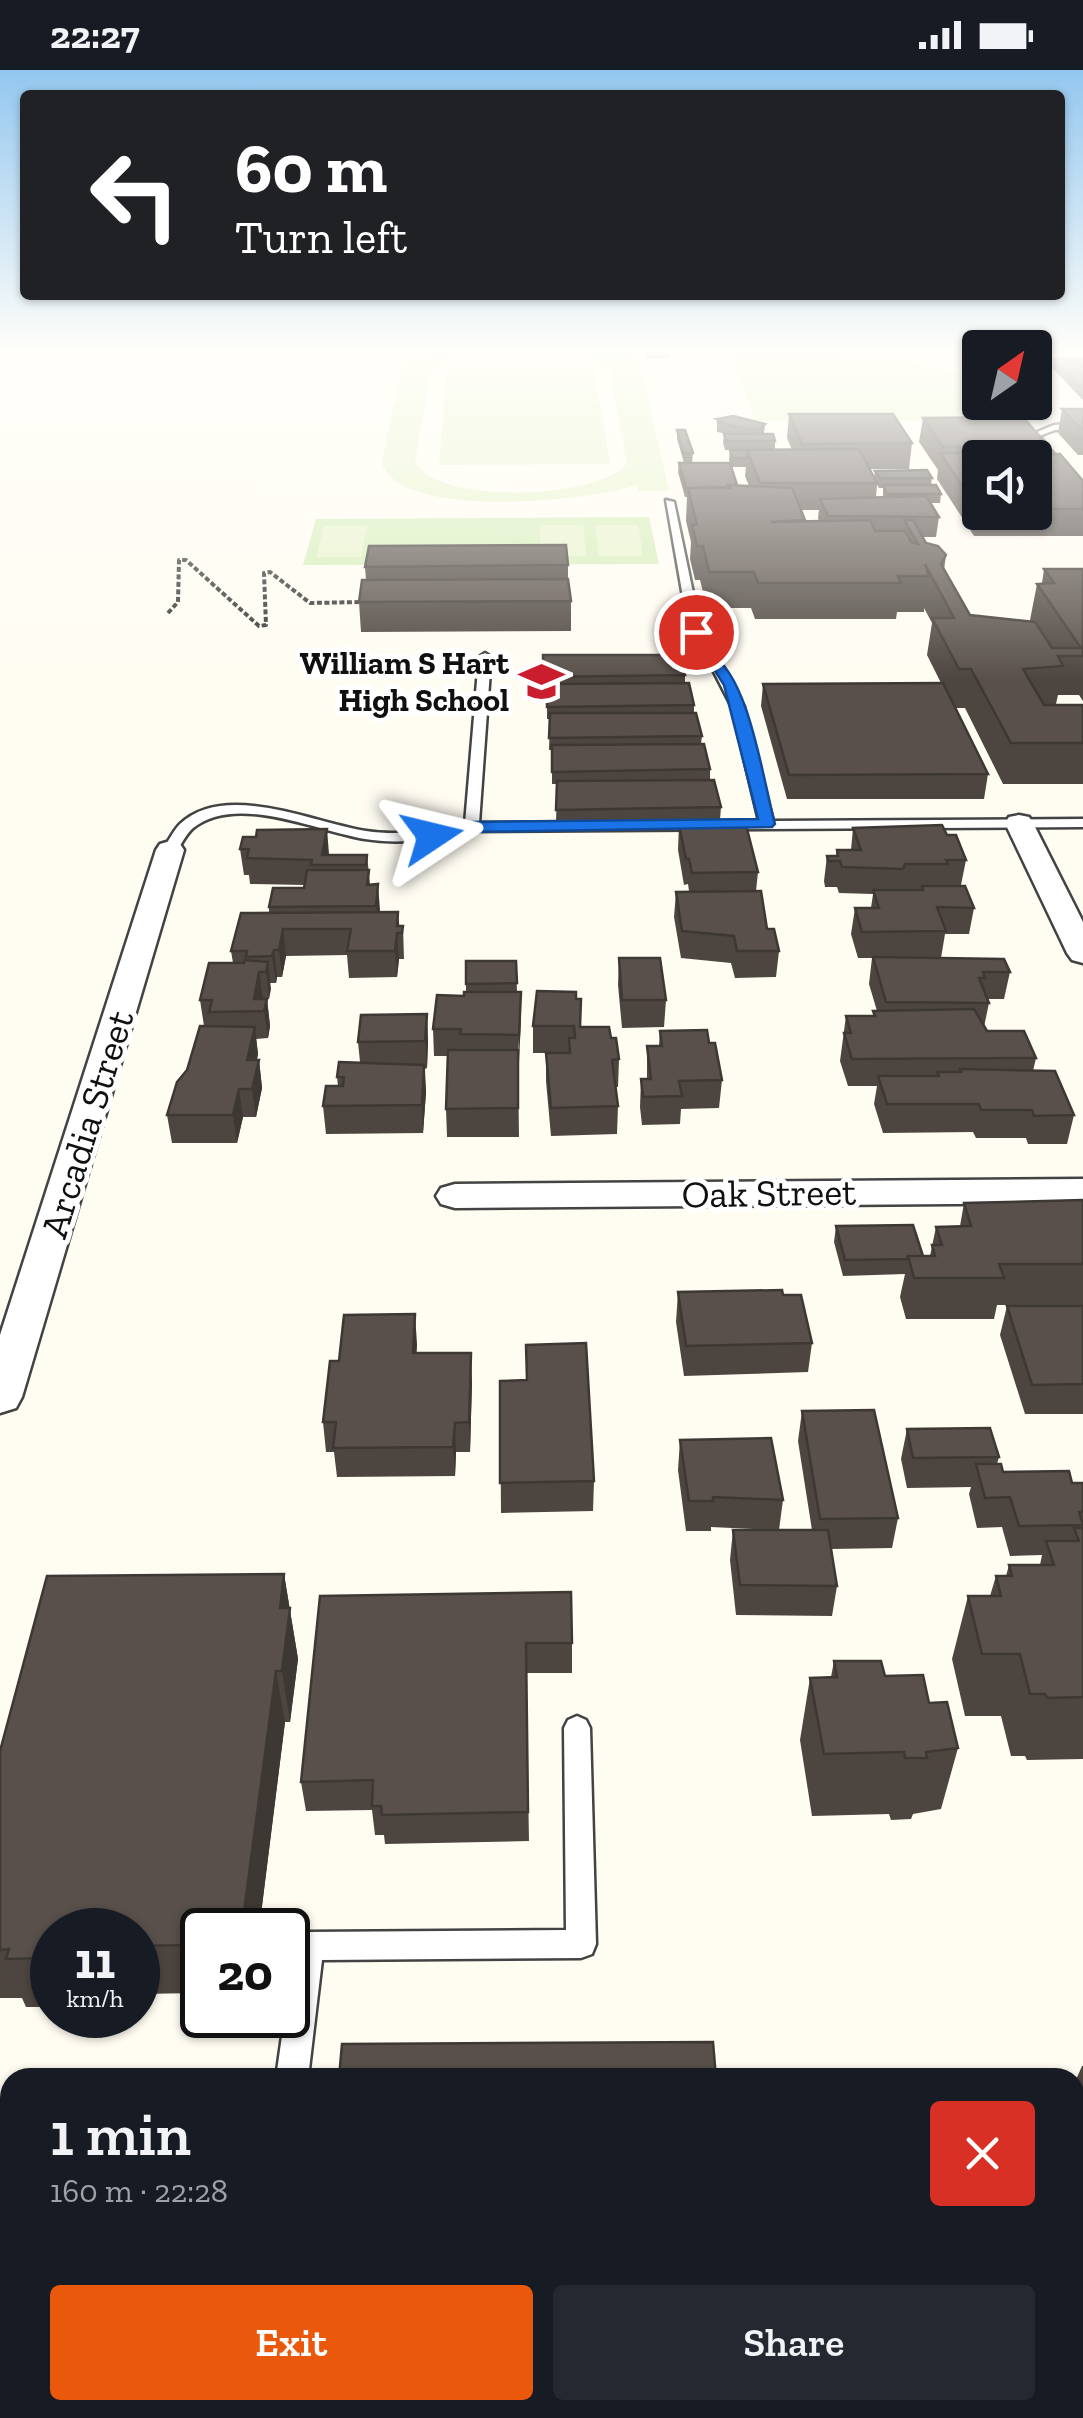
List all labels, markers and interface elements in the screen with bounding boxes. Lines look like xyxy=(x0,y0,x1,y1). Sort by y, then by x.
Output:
text: 22:27 xyxy=(50,12,139,58)
text: 60 m xyxy=(235,126,387,210)
icon: left xyxy=(70,130,200,260)
text: Turn left xyxy=(235,211,407,265)
north arrow xyxy=(962,330,1052,420)
map controls xyxy=(962,330,1052,530)
button: sound xyxy=(962,440,1052,530)
pin xyxy=(654,590,739,675)
icon: arrive xyxy=(669,605,724,660)
place label: William S Hart High School xyxy=(300,644,509,719)
school or university icon: William S Hart High School xyxy=(518,657,566,705)
position arrow xyxy=(380,784,484,888)
street label: Arcadia Street xyxy=(31,1005,143,1243)
street label: Oak Street xyxy=(681,1168,857,1218)
speed limit sign: 20 xyxy=(180,1908,310,2038)
text: 11 xyxy=(75,1931,115,1991)
text: km/h xyxy=(66,1983,124,2013)
text: 1 min xyxy=(50,2098,191,2170)
button: close xyxy=(930,2101,1035,2206)
text: 160 m · 22:28 xyxy=(50,2172,228,2210)
button: Exit xyxy=(50,2285,533,2400)
button: Share xyxy=(553,2285,1035,2400)

